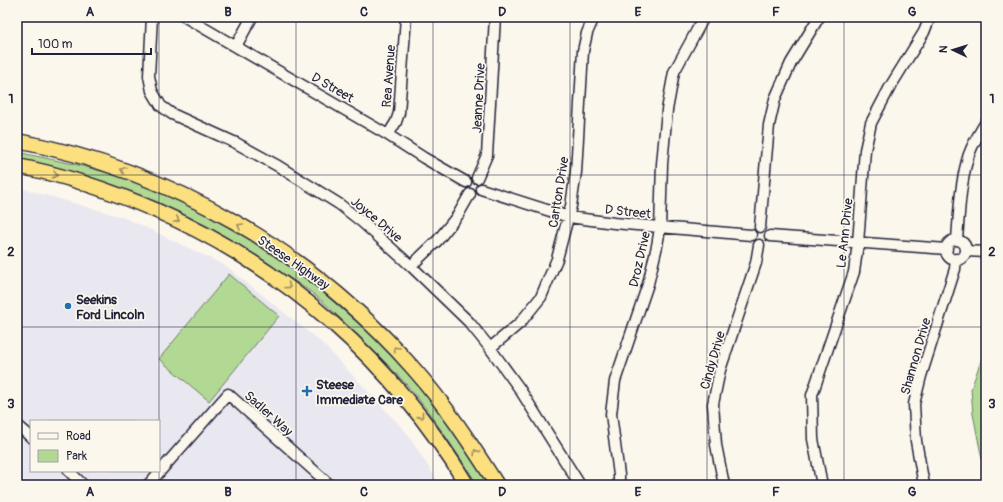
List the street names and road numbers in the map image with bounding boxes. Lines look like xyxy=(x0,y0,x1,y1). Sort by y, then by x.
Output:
street label: Rea Avenue xyxy=(379,44,399,108)
street label: Jeanne Drive xyxy=(469,62,489,133)
street label: D Street xyxy=(308,69,357,107)
street label: Carlton Drive xyxy=(545,155,573,229)
street label: Joyce Drive xyxy=(347,194,406,246)
street label: Le Ann Drive xyxy=(833,197,857,269)
street label: D Street xyxy=(604,202,652,222)
street label: Droz Drive xyxy=(626,229,654,289)
street label: Steese Highway xyxy=(254,232,333,294)
street label: Shannon Drive xyxy=(897,315,935,396)
street label: Cindy Drive xyxy=(697,329,729,391)
street label: Sadler Way xyxy=(241,388,296,440)

